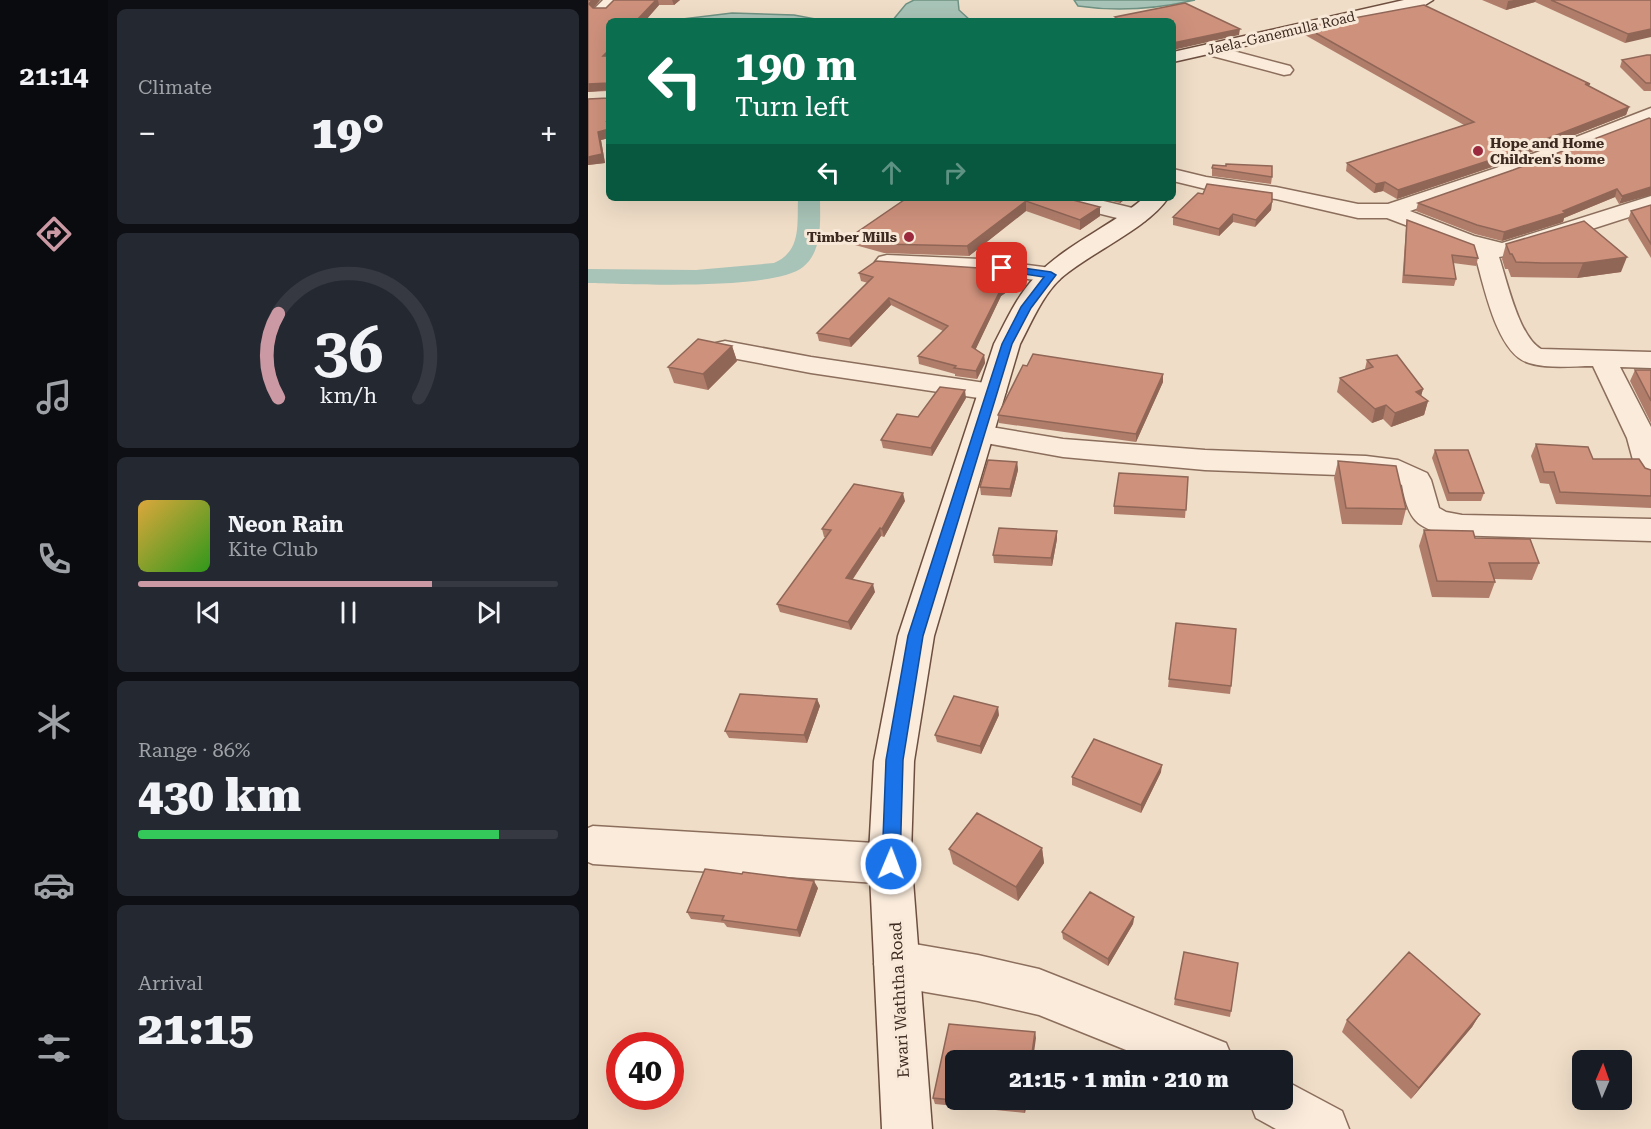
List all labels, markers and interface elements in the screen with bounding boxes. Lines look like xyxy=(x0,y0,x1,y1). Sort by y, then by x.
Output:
street label: Jaela-Ganemulla Road xyxy=(1205,8,1357,58)
text: 190 m xyxy=(735,41,857,90)
icon: left xyxy=(636,42,714,120)
text: 21:14 xyxy=(20,60,88,92)
text: Climate xyxy=(138,75,212,99)
text: Turn left xyxy=(735,91,849,123)
text: 19° xyxy=(312,106,385,159)
text: − xyxy=(138,114,156,153)
text: + xyxy=(540,114,558,153)
place label: Hope and Home Children's home xyxy=(1490,135,1605,167)
marker: Hope and Home Children's home xyxy=(1471,144,1485,158)
icon: left xyxy=(812,156,845,189)
icon: ahead xyxy=(875,156,908,189)
icon: right xyxy=(938,156,971,189)
icon: directions xyxy=(33,213,75,255)
place label: Timber Mills xyxy=(807,229,897,245)
marker: Timber Mills xyxy=(902,230,916,244)
pin xyxy=(976,242,1027,293)
icon: arrive xyxy=(985,251,1018,284)
text: 36 xyxy=(313,314,383,387)
icon: music xyxy=(33,376,75,418)
text: km/h xyxy=(319,383,377,408)
text: Neon Rain xyxy=(228,512,343,537)
text: Kite Club xyxy=(228,537,318,561)
icon: phone xyxy=(33,538,75,580)
icon: previous xyxy=(192,596,225,629)
icon: pause xyxy=(332,596,365,629)
icon: next xyxy=(472,596,505,629)
icon: climate xyxy=(33,701,75,743)
text: Range · 86% xyxy=(138,738,250,762)
text: 430 km xyxy=(138,769,301,822)
position arrow xyxy=(859,832,923,896)
icon: car xyxy=(33,864,75,906)
street label: Ewari Waththa Road xyxy=(886,921,913,1079)
text: Arrival xyxy=(138,971,203,995)
text: 21:15 xyxy=(138,1002,254,1055)
icon: filters xyxy=(33,1027,75,1069)
speed limit sign: 40 xyxy=(606,1032,684,1110)
north arrow xyxy=(1572,1050,1632,1110)
map controls xyxy=(1572,1050,1632,1110)
text: 21:15 · 1 min · 210 m xyxy=(1009,1067,1229,1092)

